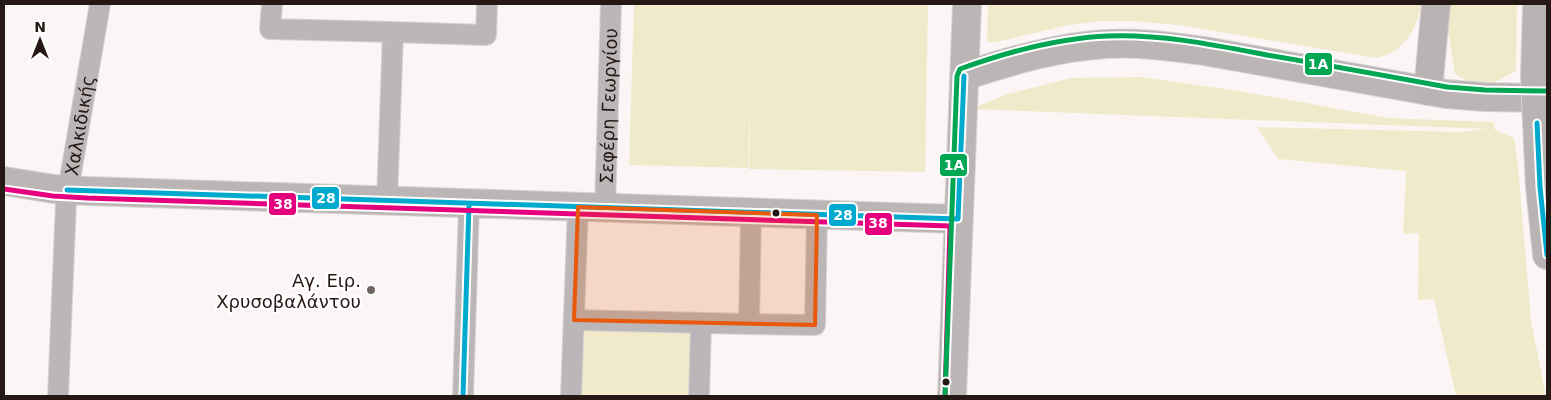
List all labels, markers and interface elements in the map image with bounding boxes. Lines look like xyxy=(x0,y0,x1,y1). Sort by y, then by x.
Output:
north arrow xyxy=(15,15,65,65)
text: N xyxy=(34,19,46,35)
street label: Σεφέρη Γεωργίου xyxy=(595,28,621,184)
line badge: 1Α xyxy=(1304,52,1333,76)
text: 1Α xyxy=(1308,56,1328,72)
street label: Χαλκιδικής xyxy=(60,74,98,177)
line badge: 1Α xyxy=(939,153,968,177)
text: 1Α xyxy=(944,157,964,173)
line badge: 28 xyxy=(311,186,340,210)
text: 28 xyxy=(316,190,336,206)
line badge: 38 xyxy=(268,192,297,216)
text: 38 xyxy=(273,196,293,212)
line badge: 28 xyxy=(828,203,857,227)
text: 28 xyxy=(833,207,853,223)
unlabelled marker xyxy=(771,208,781,218)
line badge: 38 xyxy=(864,212,893,236)
text: 38 xyxy=(868,215,888,231)
place label: Αγ. Ειρ. Χρυσοβαλάντου xyxy=(216,270,361,312)
marker: Αγ. Ειρ. Χρυσοβαλάντου xyxy=(365,284,377,296)
unlabelled marker xyxy=(941,377,951,387)

